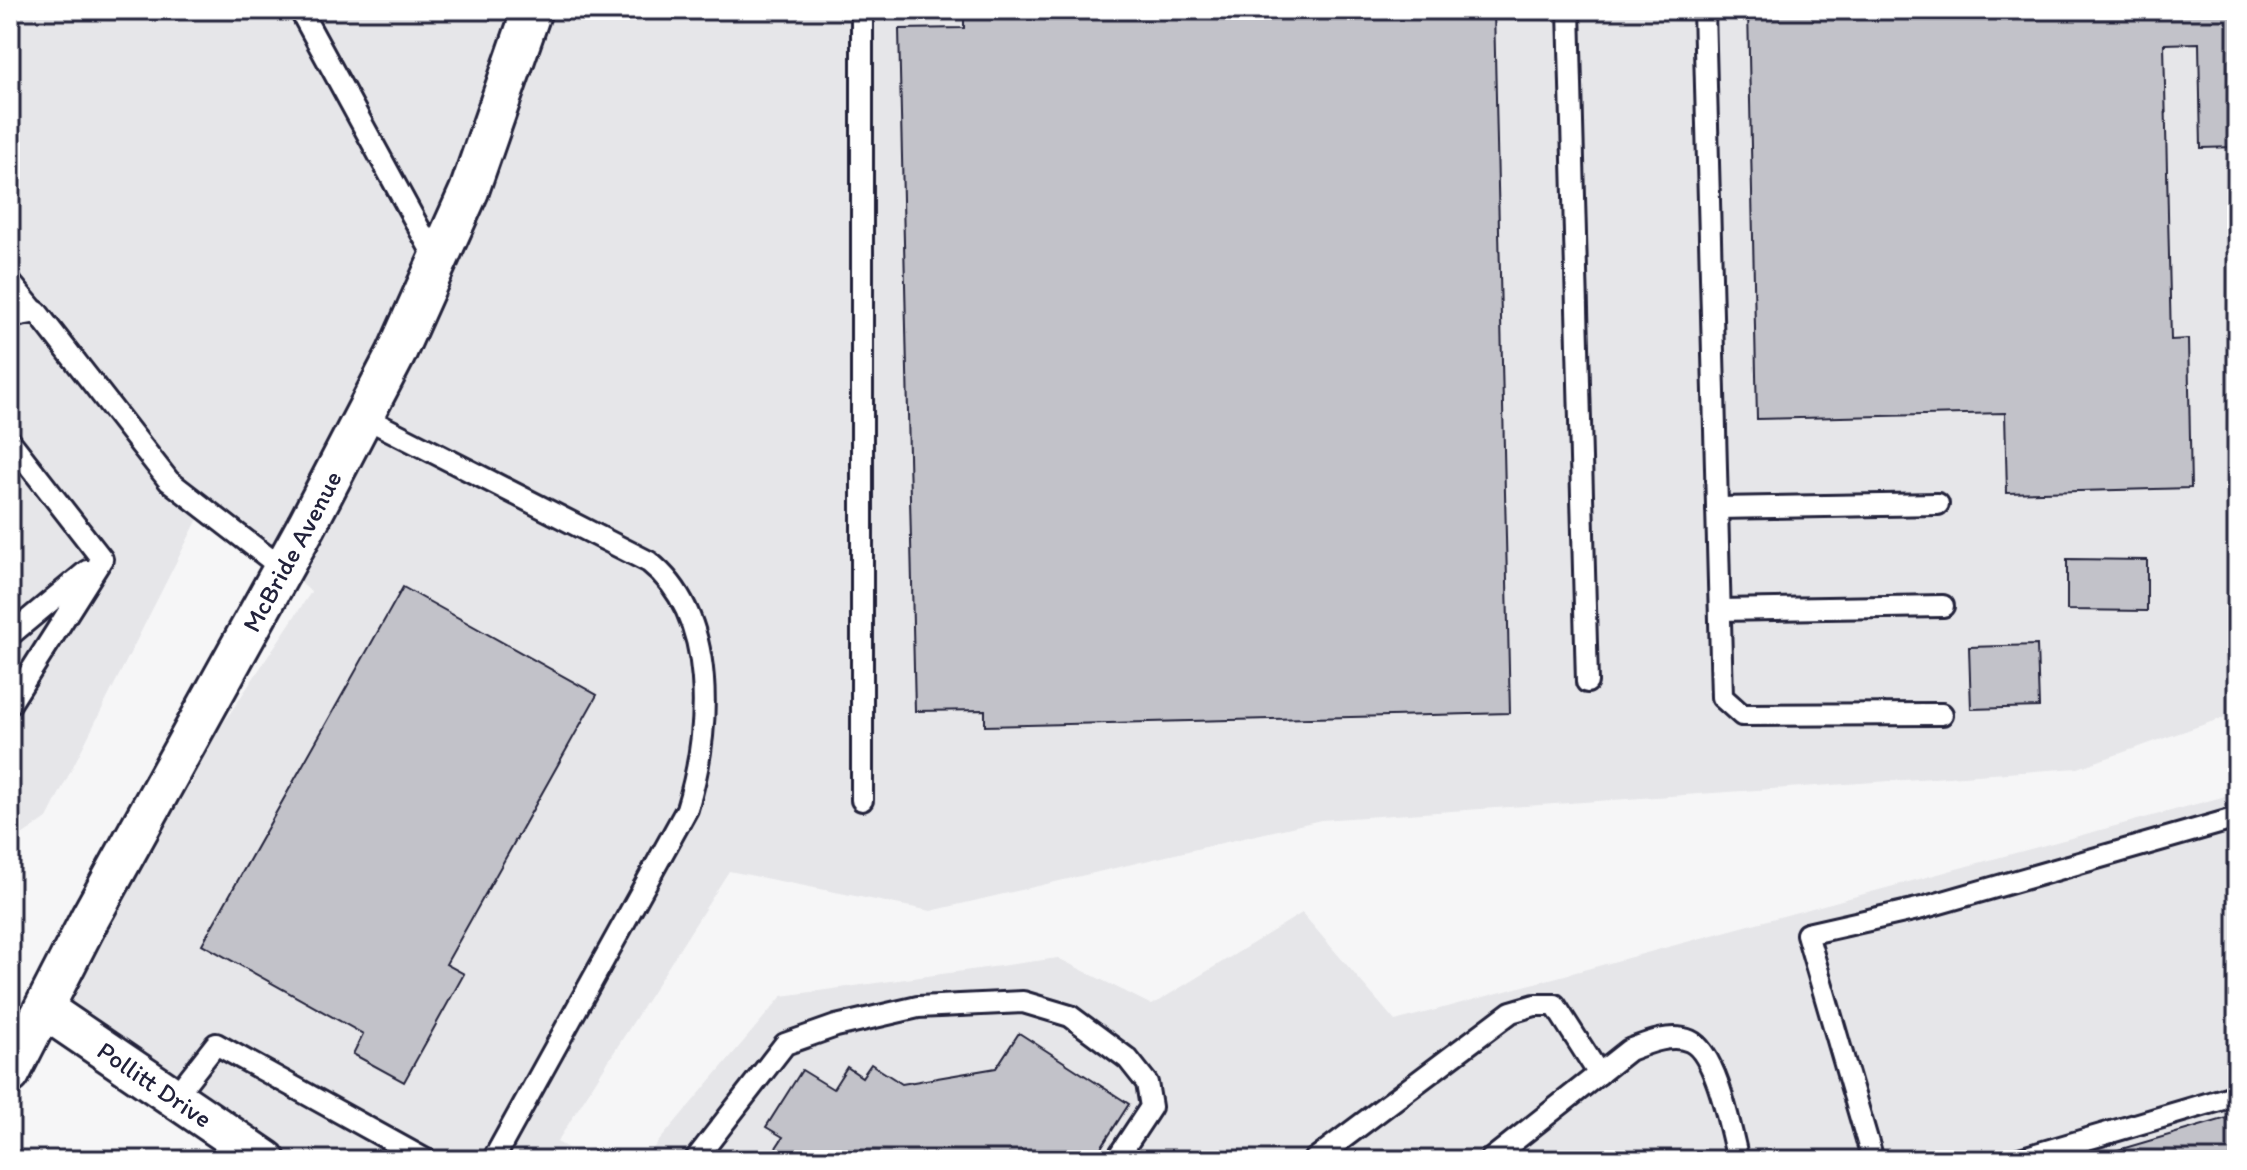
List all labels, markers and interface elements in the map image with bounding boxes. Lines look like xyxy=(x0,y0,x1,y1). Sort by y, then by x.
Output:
street label: McBride Avenue xyxy=(235,465,349,638)
street label: Pollitt Drive xyxy=(91,1034,218,1135)

